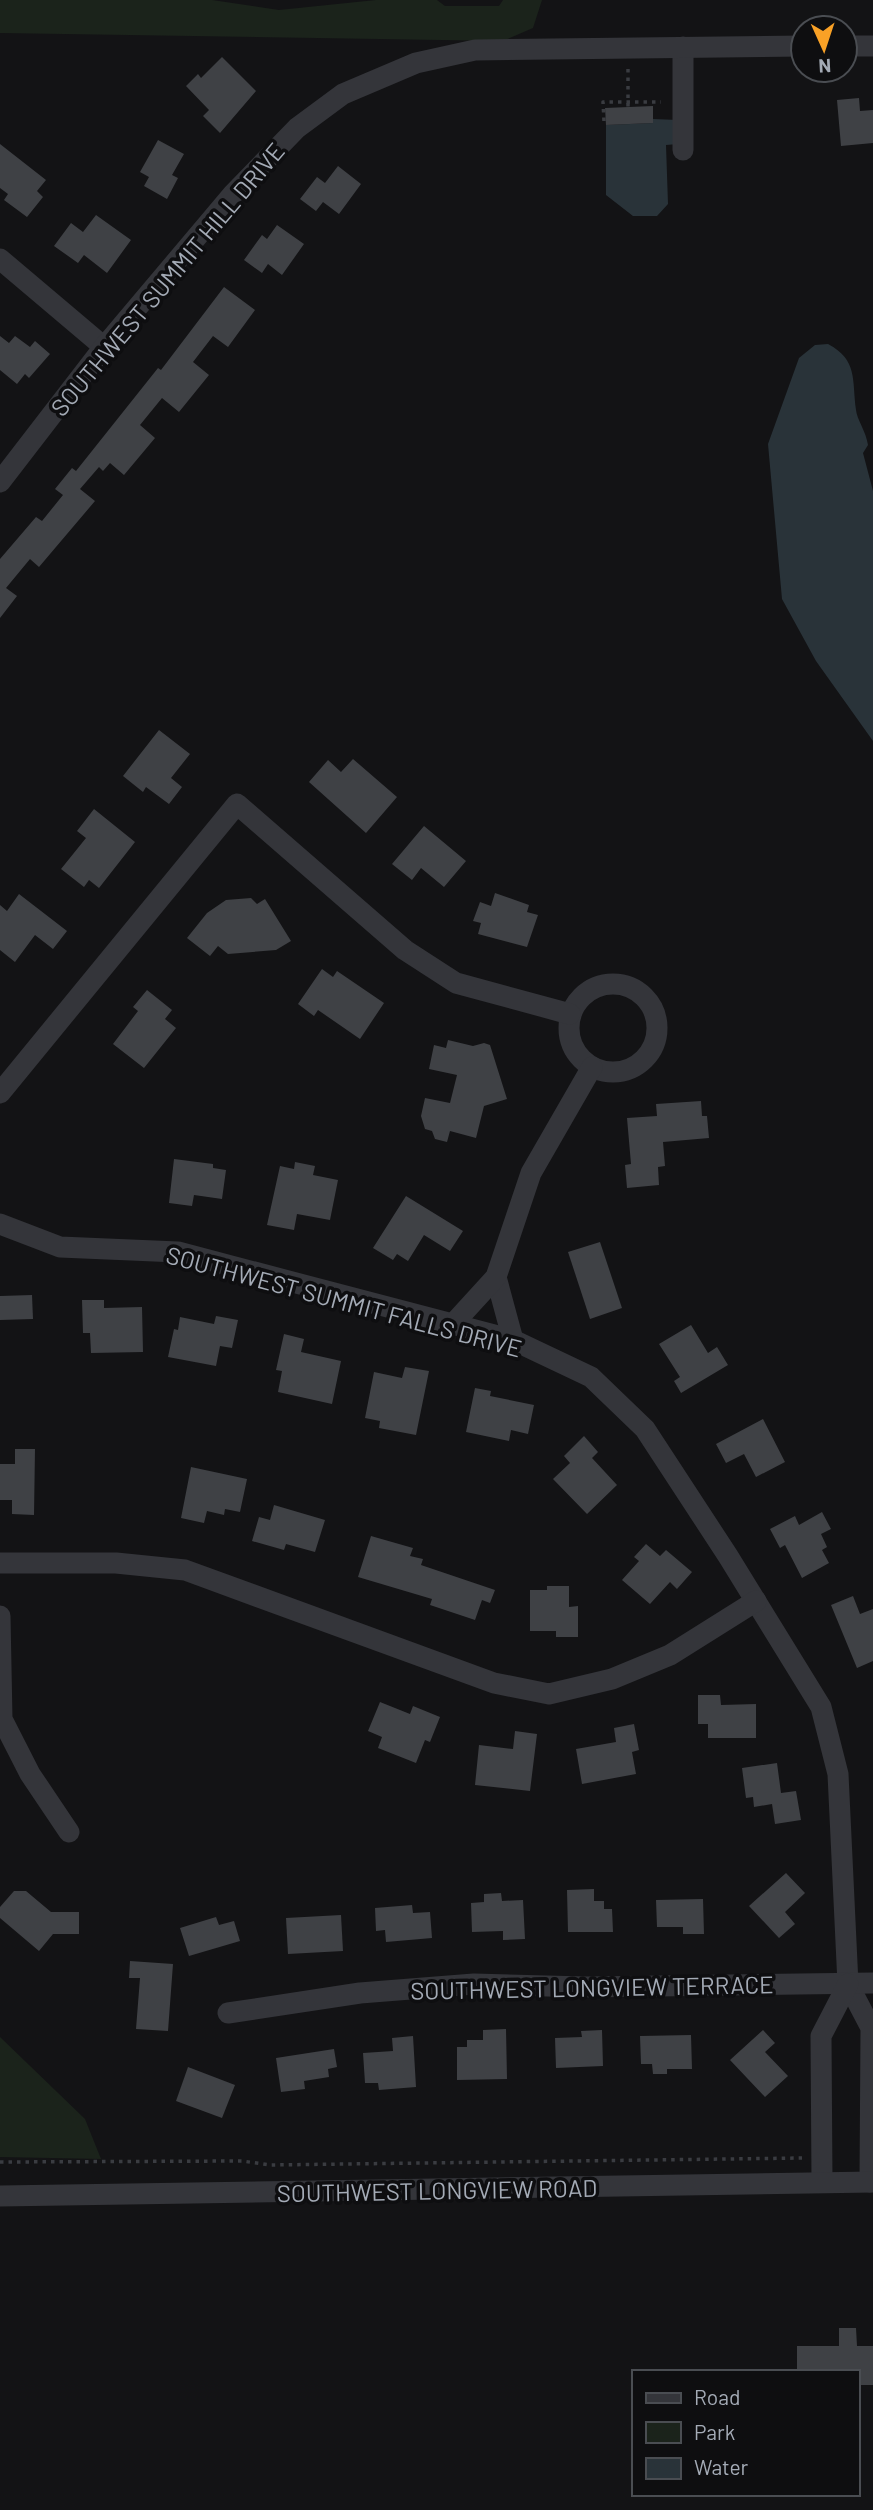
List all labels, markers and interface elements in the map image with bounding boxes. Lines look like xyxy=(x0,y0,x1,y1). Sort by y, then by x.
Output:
north arrow xyxy=(789,14,859,84)
text: N xyxy=(818,55,832,78)
street label: SOUTHWEST SUMMIT HILL DRIVE xyxy=(44,137,290,421)
street label: SOUTHWEST SUMMIT FALLS DRIVE xyxy=(163,1240,525,1362)
street label: SOUTHWEST LONGVIEW TERRACE xyxy=(410,1969,774,2005)
street label: SOUTHWEST LONGVIEW ROAD xyxy=(277,2173,597,2207)
legend xyxy=(632,2370,859,2496)
text: Road xyxy=(694,2384,740,2409)
text: Park xyxy=(694,2419,735,2444)
text: Water xyxy=(694,2454,749,2479)

